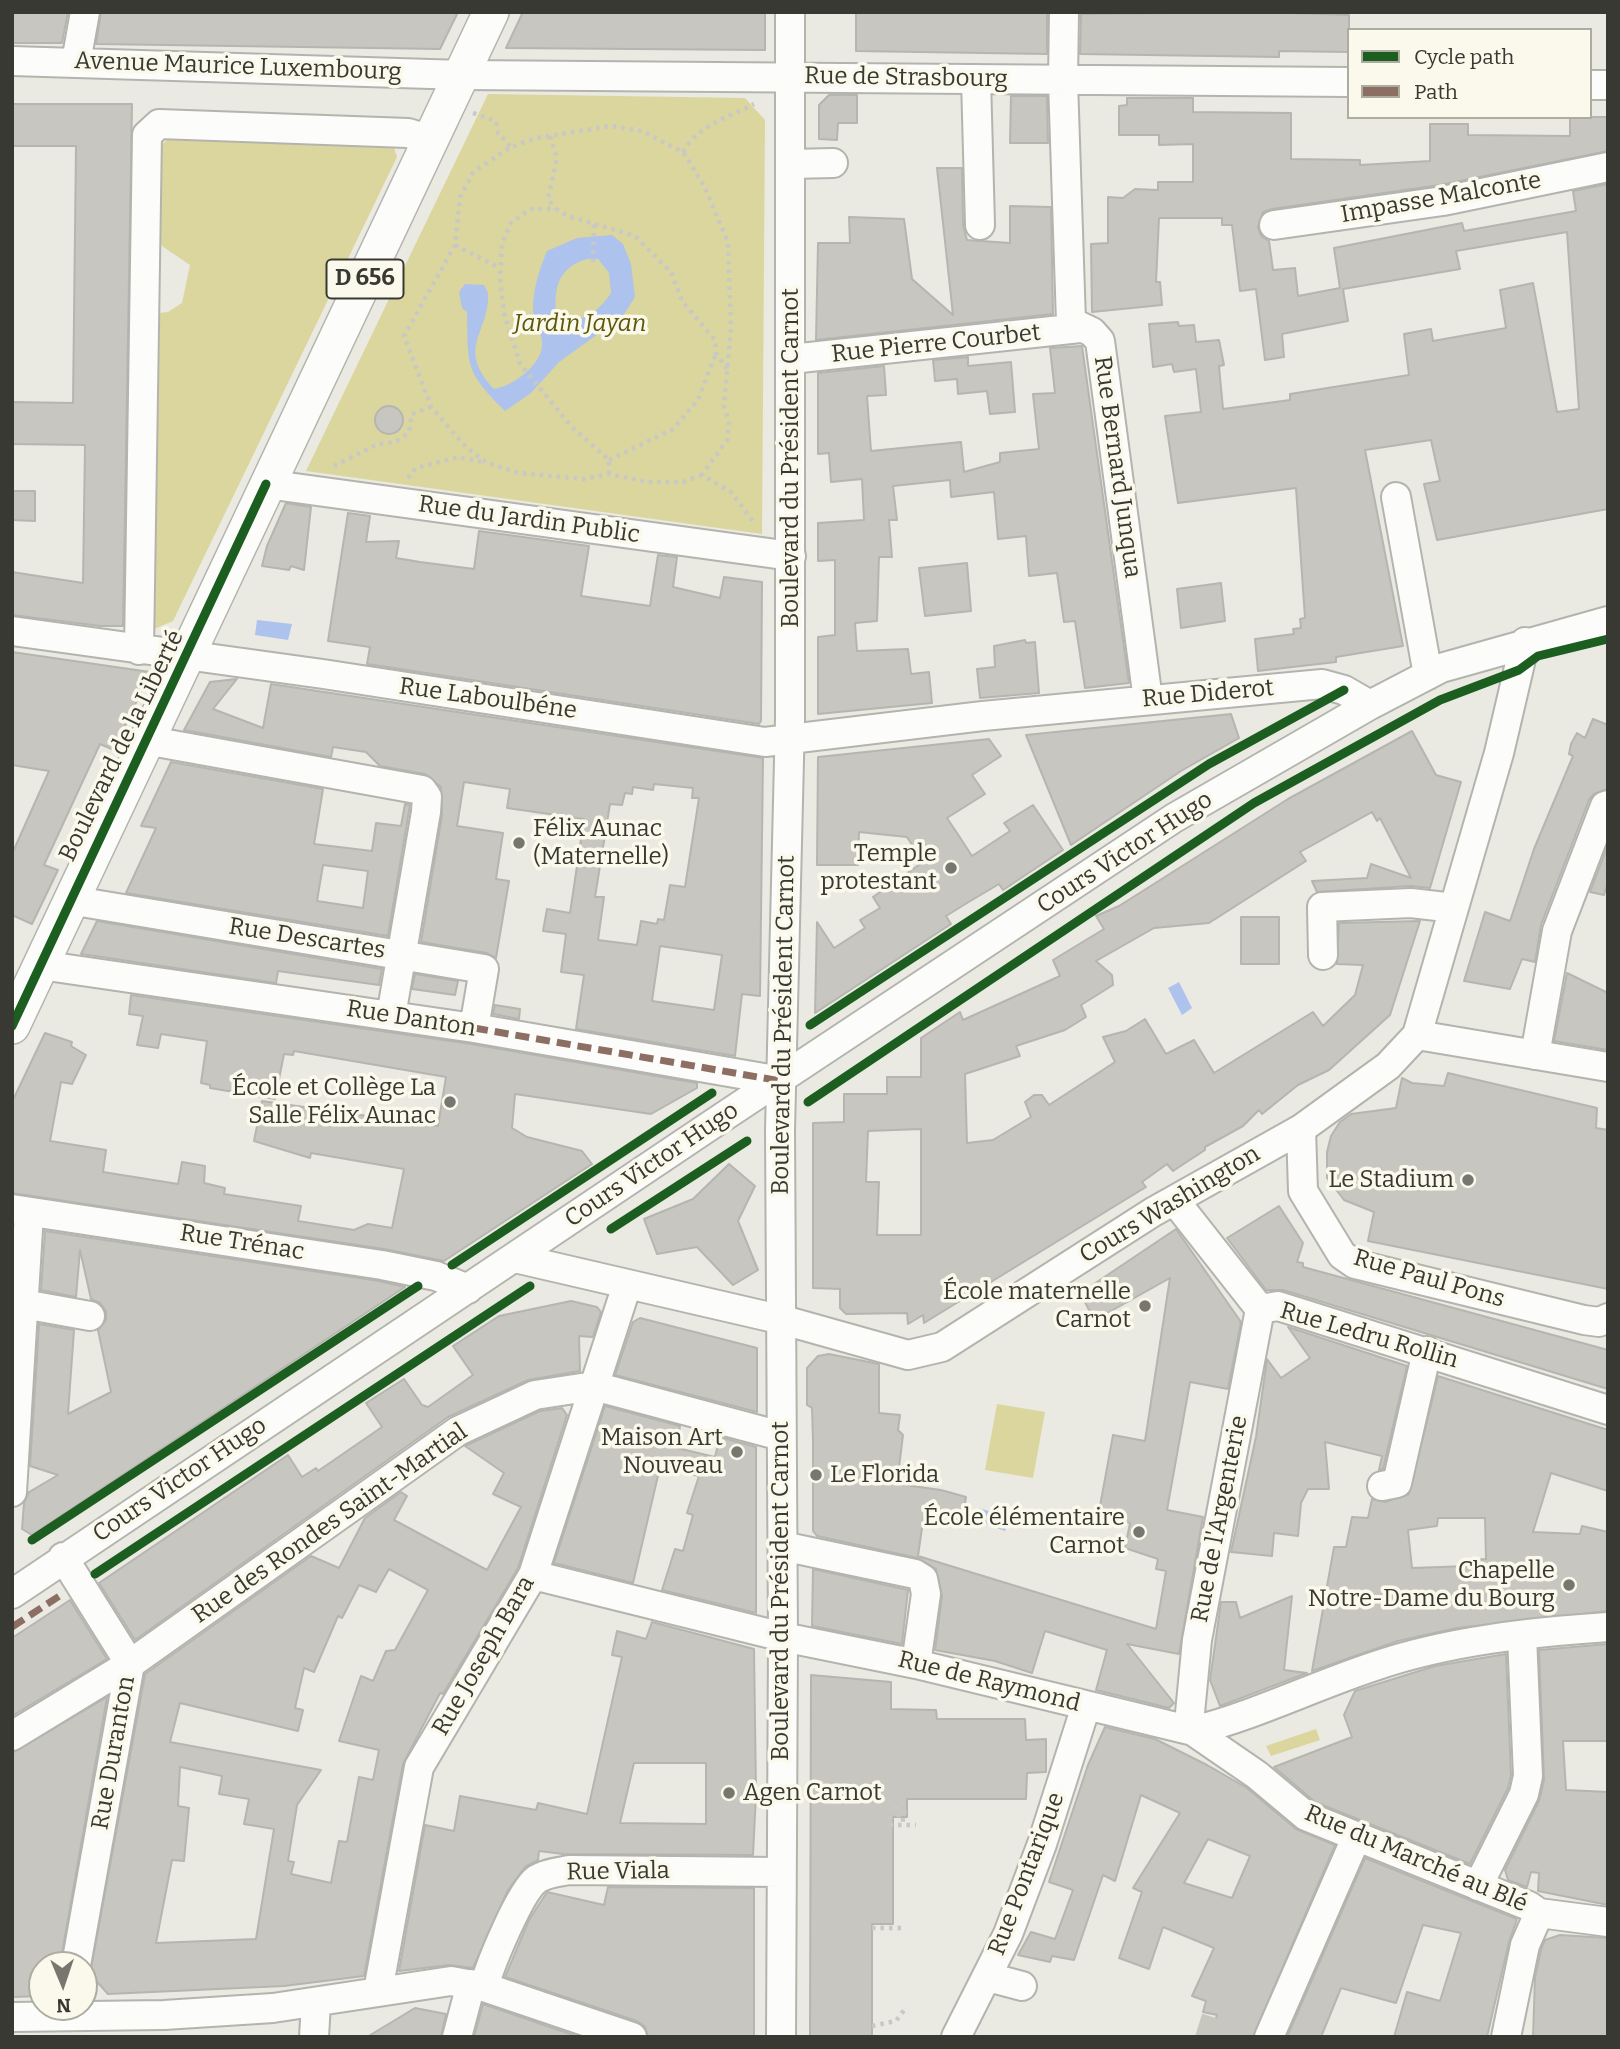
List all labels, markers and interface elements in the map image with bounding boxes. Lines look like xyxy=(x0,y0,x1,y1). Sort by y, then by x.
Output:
legend xyxy=(1347,28,1592,119)
text: Cycle path xyxy=(1414,44,1514,70)
street label: Avenue Maurice Luxembourg xyxy=(74,47,402,87)
street label: Rue de Strasbourg xyxy=(804,62,1008,94)
text: Path xyxy=(1414,79,1458,105)
street label: Impasse Malconte xyxy=(1339,166,1543,230)
road number: D 656 xyxy=(326,260,404,298)
street label: Boulevard du Président Carnot xyxy=(777,288,805,628)
park label: Jardin Jayan xyxy=(514,310,646,338)
street label: Rue Pierre Courbet xyxy=(830,319,1042,369)
street label: Rue Bernard Junqua xyxy=(1087,354,1147,580)
street label: Rue du Jardin Public xyxy=(416,490,642,550)
street label: Boulevard de la Liberté xyxy=(53,626,191,866)
street label: Rue Laboulbéne xyxy=(397,672,579,726)
street label: Rue Diderot xyxy=(1141,674,1275,714)
street label: Cours Victor Hugo xyxy=(1032,786,1218,920)
place label: Félix Aunac (Maternelle) xyxy=(533,815,669,871)
marker: Félix Aunac (Maternelle) xyxy=(511,835,527,851)
place label: Temple protestant xyxy=(820,840,937,896)
street label: Boulevard du Président Carnot xyxy=(767,855,801,1195)
marker: Temple protestant xyxy=(943,860,959,876)
street label: Rue Descartes xyxy=(226,912,388,966)
street label: Rue Danton xyxy=(344,995,478,1043)
place label: École et Collège La Salle Félix Aunac xyxy=(232,1074,436,1130)
marker: École et Collège La Salle Félix Aunac xyxy=(442,1094,458,1110)
street label: Cours Victor Hugo xyxy=(560,1096,744,1234)
street label: Cours Washington xyxy=(1075,1140,1265,1270)
place label: Le Stadium xyxy=(1328,1166,1454,1194)
marker: Le Stadium xyxy=(1460,1172,1476,1188)
street label: Rue Trénac xyxy=(178,1219,306,1267)
street label: Rue Paul Pons xyxy=(1350,1244,1508,1314)
place label: École maternelle Carnot xyxy=(943,1278,1131,1334)
street label: Rue Ledru Rollin xyxy=(1277,1297,1461,1375)
marker: École maternelle Carnot xyxy=(1137,1298,1153,1314)
street label: Cours Victor Hugo xyxy=(88,1411,272,1549)
street label: Rue de l'Argenterie xyxy=(1186,1413,1254,1625)
street label: Rue des Rondes Saint-Martial xyxy=(187,1418,473,1630)
street label: Boulevard du Président Carnot xyxy=(767,1421,795,1761)
place label: Maison Art Nouveau xyxy=(601,1424,723,1480)
marker: Maison Art Nouveau xyxy=(729,1444,745,1460)
place label: Le Florida xyxy=(830,1461,939,1489)
marker: Le Florida xyxy=(808,1467,824,1483)
place label: École élémentaire Carnot xyxy=(924,1504,1125,1560)
marker: École élémentaire Carnot xyxy=(1131,1524,1147,1540)
place label: Chapelle Notre-Dame du Bourg xyxy=(1308,1557,1555,1613)
street label: Rue Joseph Bara xyxy=(427,1571,541,1741)
marker: Chapelle Notre-Dame du Bourg xyxy=(1561,1577,1577,1593)
street label: Rue de Raymond xyxy=(895,1645,1083,1719)
street label: Rue Duranton xyxy=(86,1674,142,1832)
place label: Agen Carnot xyxy=(743,1779,882,1807)
marker: Agen Carnot xyxy=(721,1785,737,1801)
street label: Rue Pontarique xyxy=(983,1789,1071,1959)
street label: Rue du Marché au Blé xyxy=(1300,1799,1532,1919)
street label: Rue Viala xyxy=(566,1857,670,1887)
north arrow xyxy=(28,1951,98,2021)
text: N xyxy=(56,1994,71,2017)

